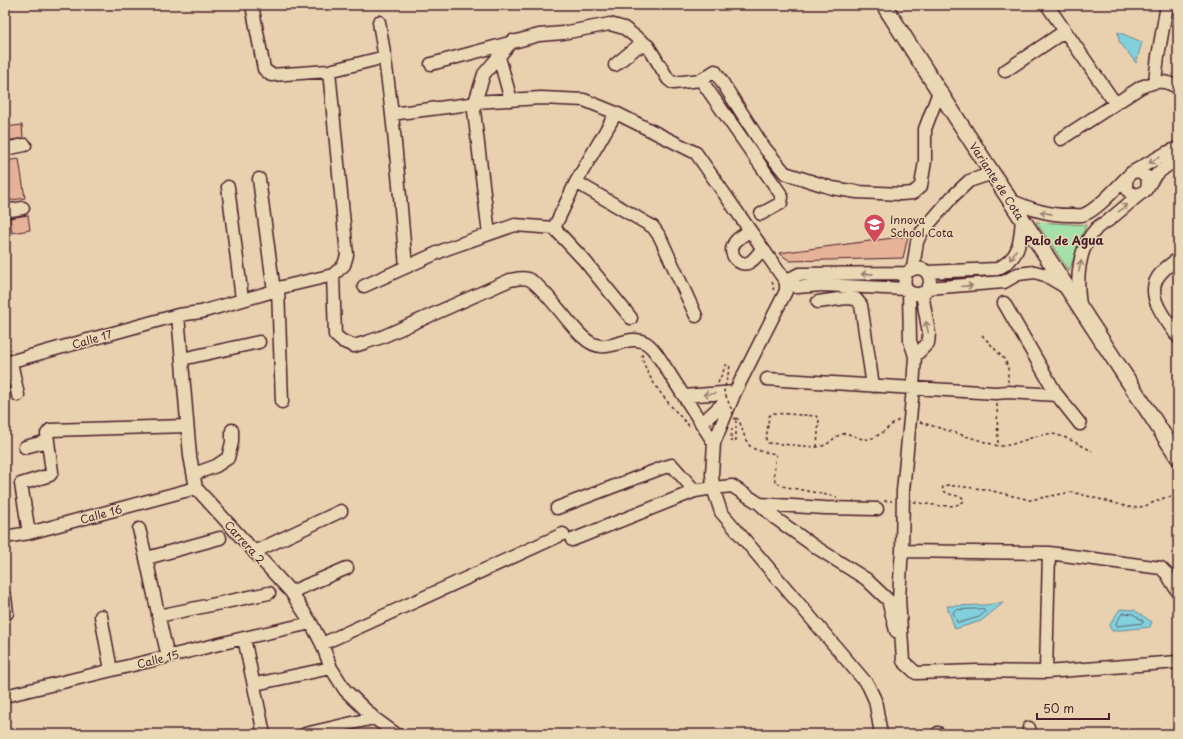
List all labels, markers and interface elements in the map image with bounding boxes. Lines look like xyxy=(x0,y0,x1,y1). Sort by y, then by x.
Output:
street label: Variante de Cota xyxy=(965,139,1029,223)
one-way arrow xyxy=(1148,157,1160,165)
one-way arrow xyxy=(1118,204,1128,213)
one-way arrow xyxy=(1040,208,1053,216)
place label: Innova School Cota xyxy=(890,211,953,241)
school or university icon: Innova School Cota xyxy=(862,212,888,245)
district label: Palo de Agua xyxy=(1024,231,1104,249)
one-way arrow xyxy=(1009,249,1017,261)
one-way arrow xyxy=(1076,260,1084,273)
one-way arrow xyxy=(861,270,874,278)
one-way arrow xyxy=(960,282,973,289)
one-way arrow xyxy=(923,321,931,334)
street label: Calle 17 xyxy=(70,325,114,353)
one-way arrow xyxy=(703,391,716,398)
street label: Calle 16 xyxy=(78,500,124,528)
street label: Carrera 2 xyxy=(221,517,269,568)
street label: Calle 15 xyxy=(135,646,181,672)
scale bar xyxy=(1037,695,1109,721)
text: 50 m xyxy=(1043,699,1074,717)

